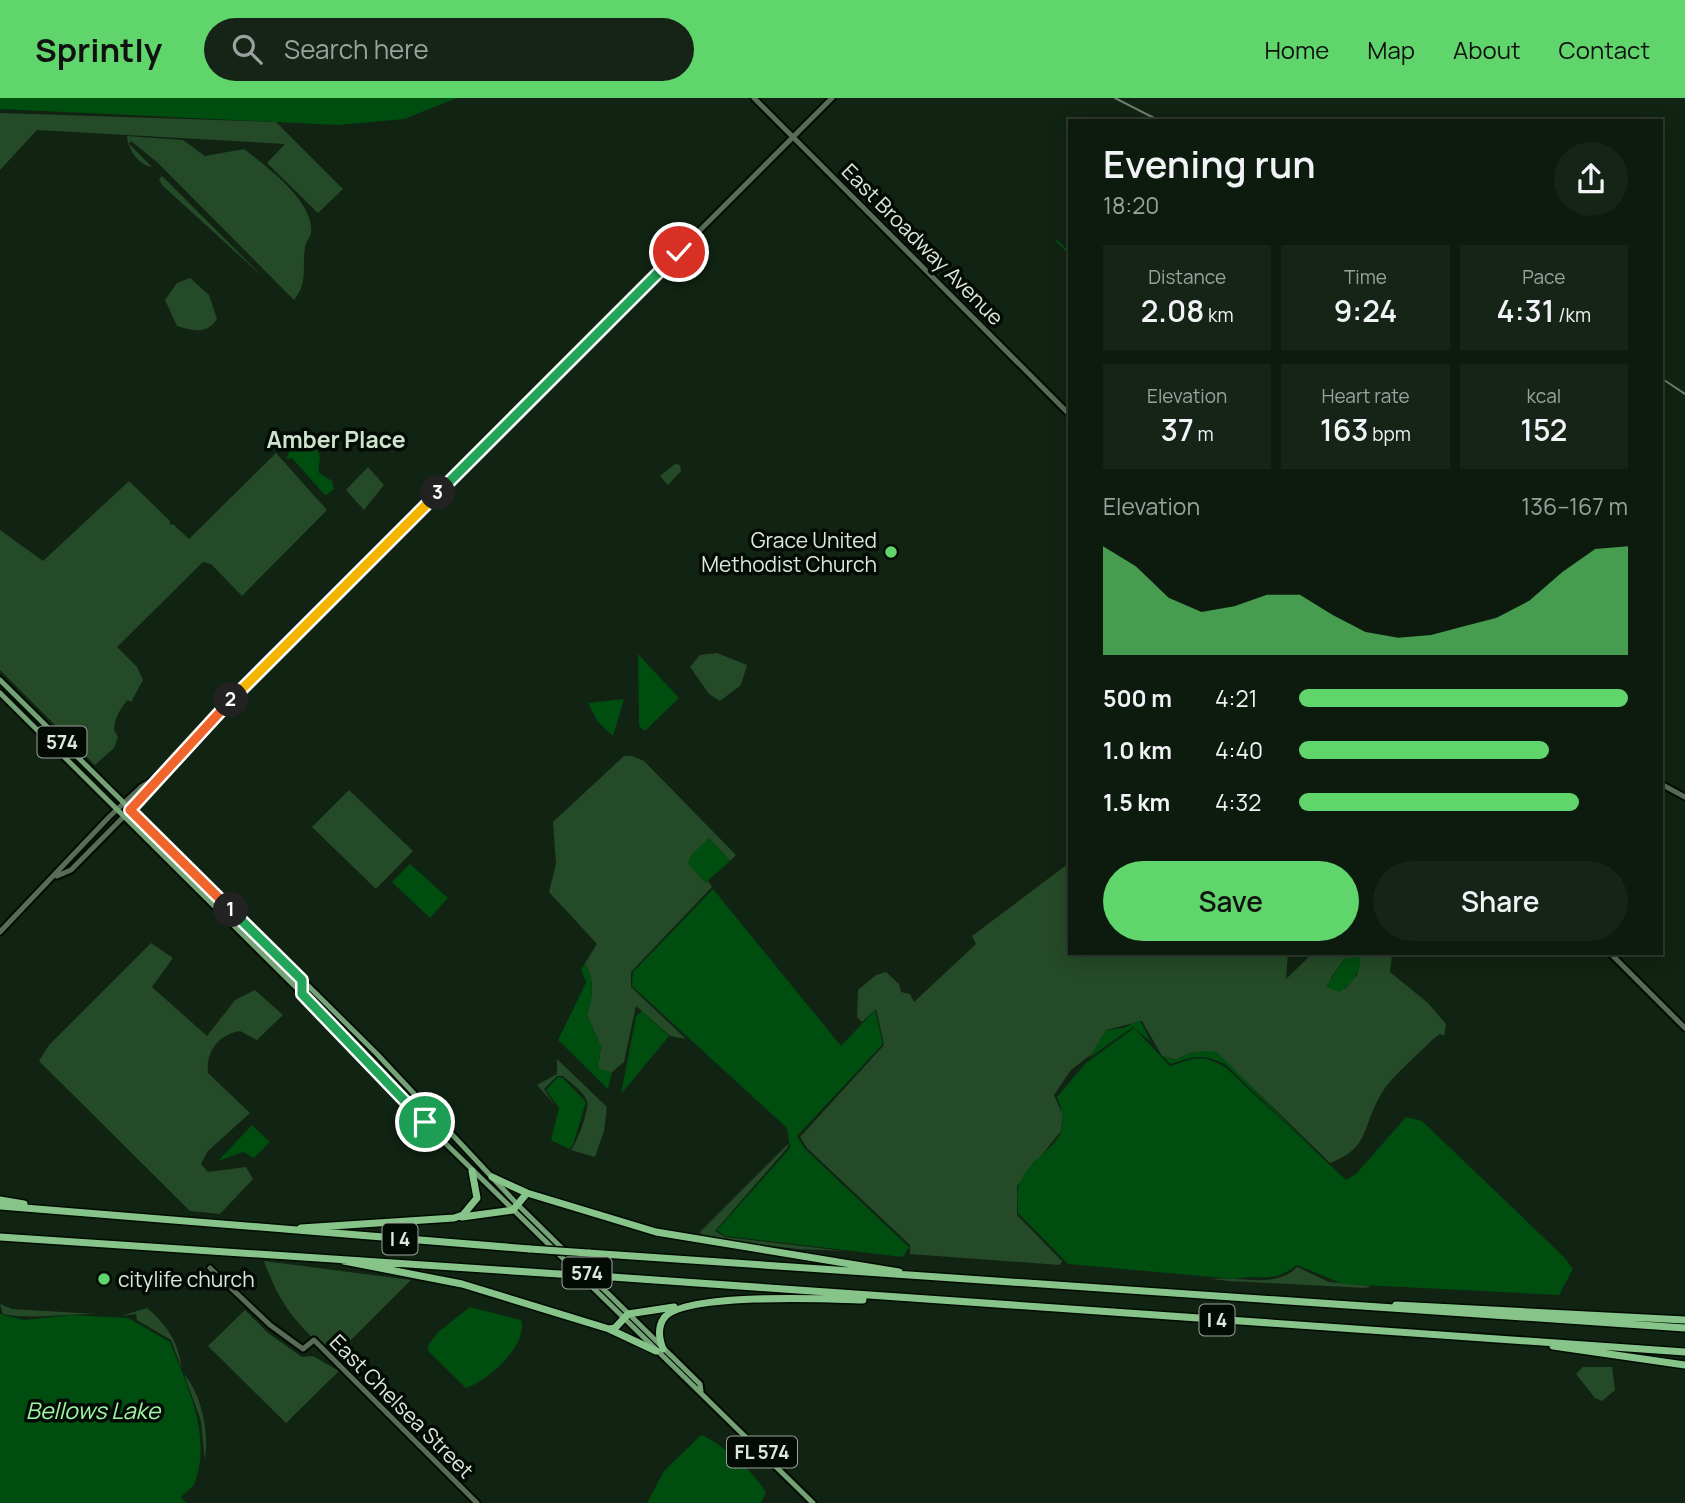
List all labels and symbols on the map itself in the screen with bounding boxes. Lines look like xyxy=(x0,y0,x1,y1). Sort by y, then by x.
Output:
street label: East Broadway Avenue xyxy=(836,157,1010,331)
pin xyxy=(649,222,709,282)
district label: Amber Place xyxy=(266,423,406,455)
pin: 3 xyxy=(420,476,456,510)
place label: Grace United Methodist Church xyxy=(701,526,877,578)
marker: Grace United Methodist Church xyxy=(883,544,899,560)
pin: 2 xyxy=(214,682,248,718)
road number: 574 xyxy=(38,726,86,758)
pin: 1 xyxy=(214,892,248,928)
pin xyxy=(395,1092,455,1152)
road number: I 4 xyxy=(382,1224,418,1254)
road number: 574 xyxy=(562,1258,612,1288)
place label: citylife church xyxy=(118,1265,255,1293)
marker: citylife church xyxy=(96,1271,112,1287)
road number: I 4 xyxy=(1200,1304,1234,1336)
street label: East Chelsea Street xyxy=(324,1328,480,1484)
water label: Bellows Lake xyxy=(26,1394,162,1426)
road number: FL 574 xyxy=(727,1436,797,1468)

